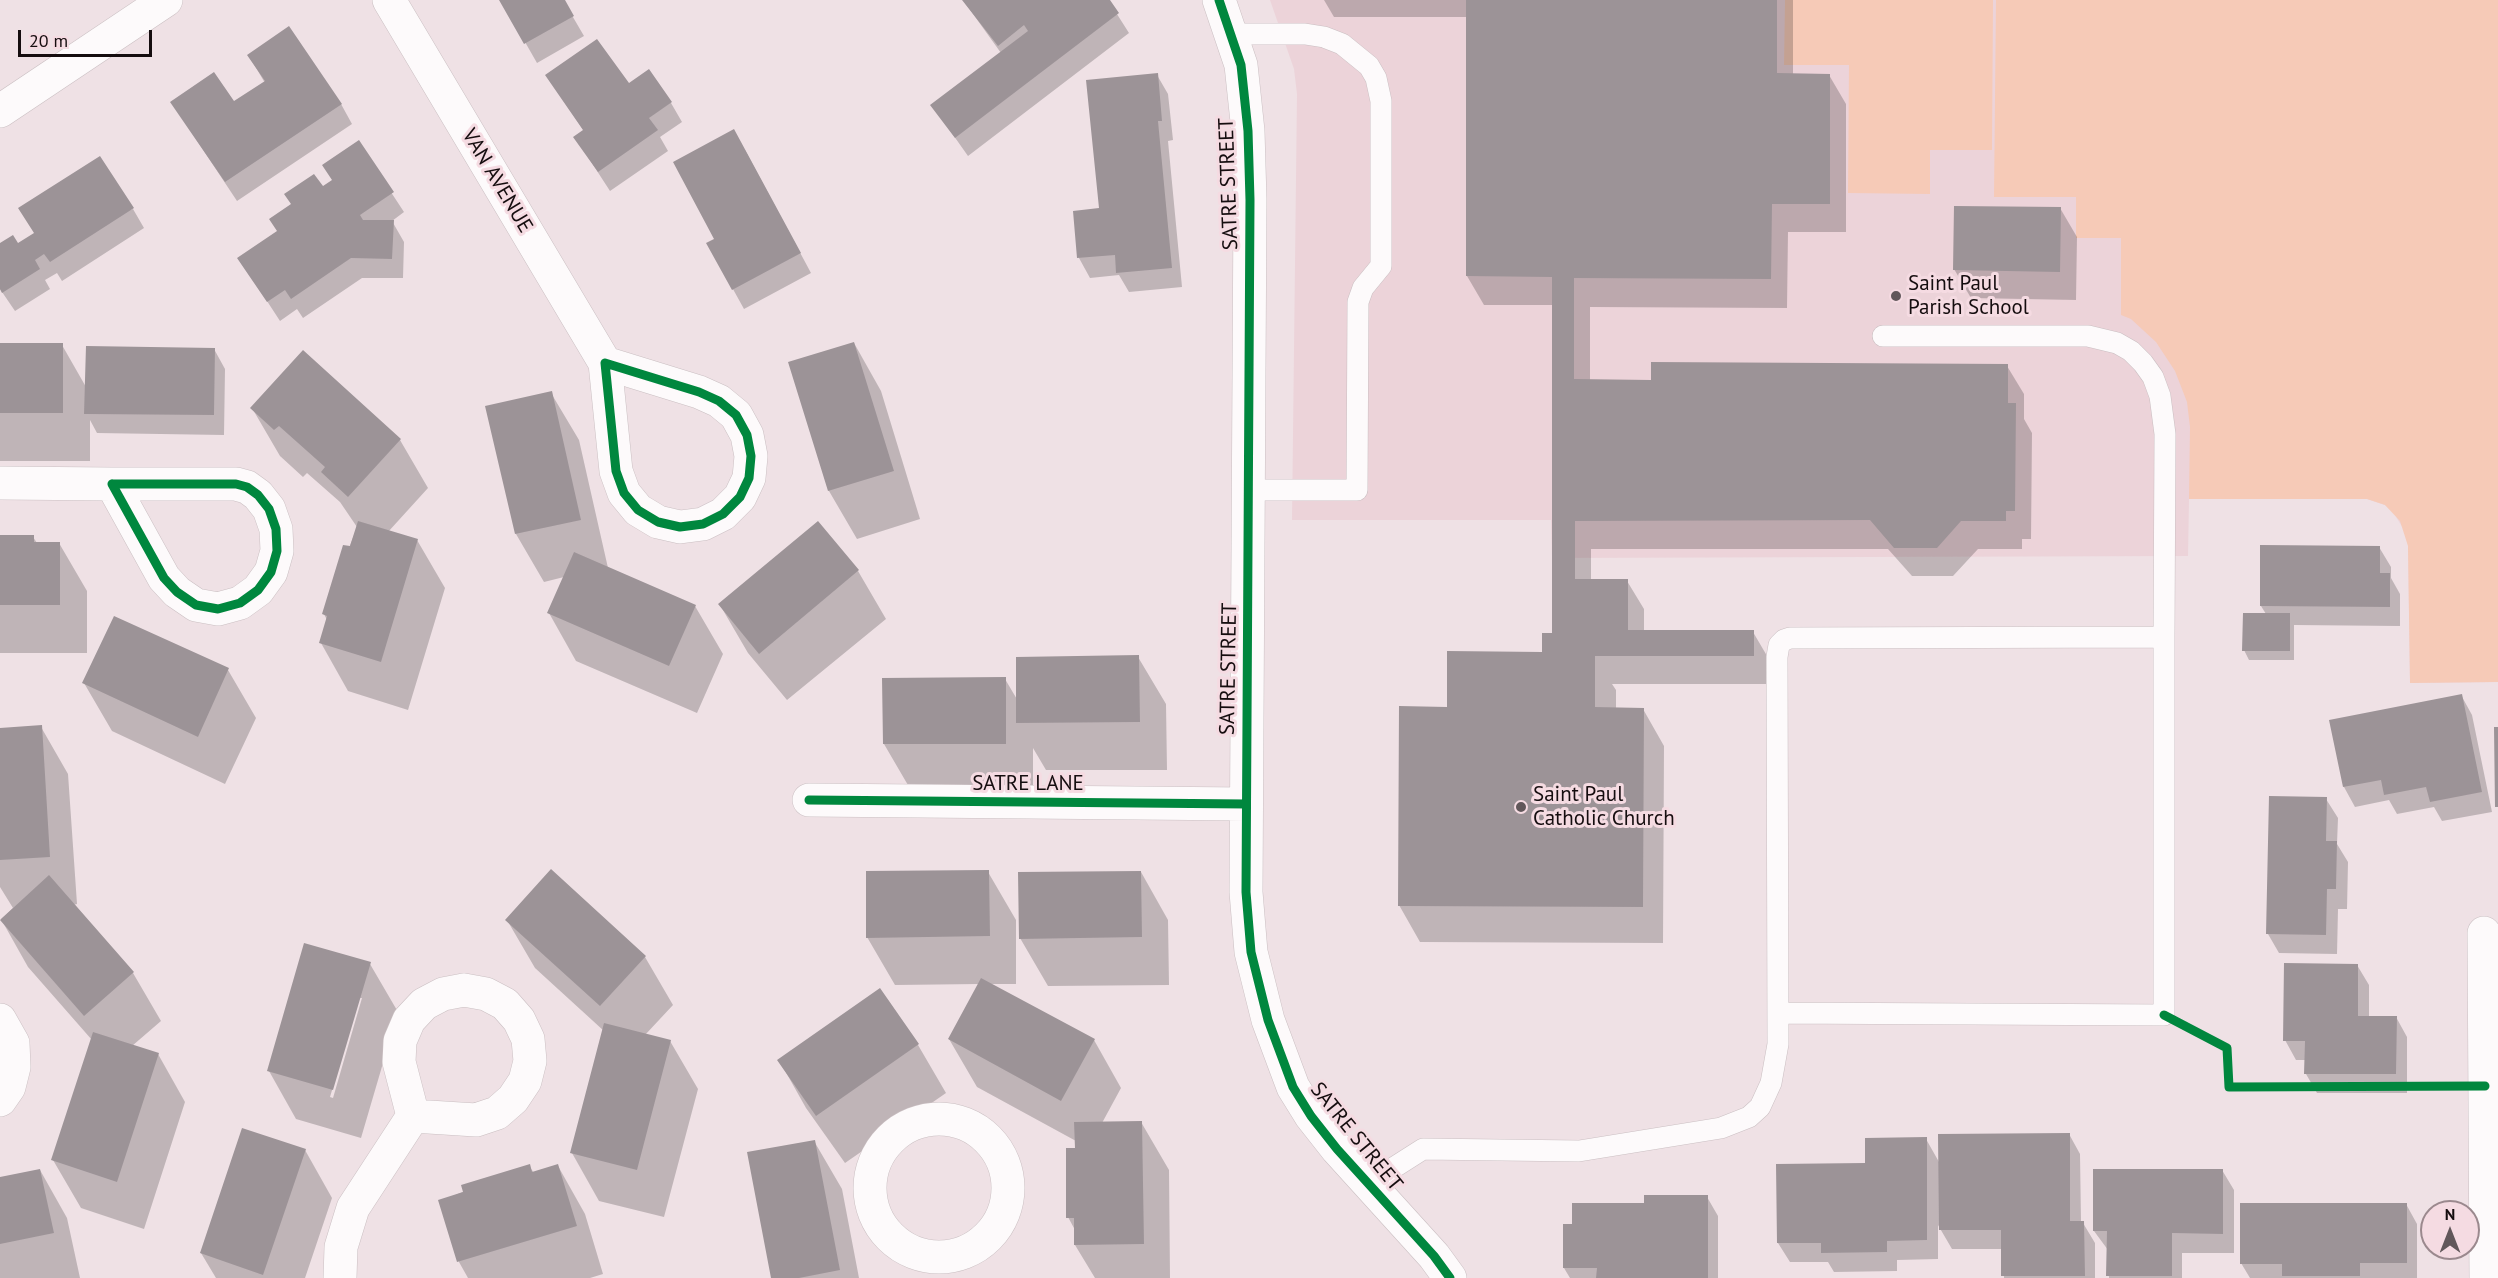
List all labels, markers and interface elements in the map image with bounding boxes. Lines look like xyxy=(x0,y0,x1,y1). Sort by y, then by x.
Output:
scale bar xyxy=(21,18,154,56)
text: 20 m xyxy=(29,29,68,52)
street label: SATRE STREET xyxy=(1214,117,1244,251)
street label: VAN AVENUE xyxy=(456,125,538,237)
place label: Saint Paul Parish School xyxy=(1908,271,2029,321)
marker: Saint Paul Parish School xyxy=(1889,289,1903,303)
street label: SATRE STREET xyxy=(1215,603,1243,735)
street label: SATRE LANE xyxy=(972,771,1084,797)
place label: Saint Paul Catholic Church xyxy=(1533,782,1675,832)
marker: Saint Paul Catholic Church xyxy=(1514,800,1528,814)
street label: SATRE STREET xyxy=(1305,1078,1407,1196)
north arrow xyxy=(2420,1200,2480,1260)
text: N xyxy=(2445,1204,2455,1224)

